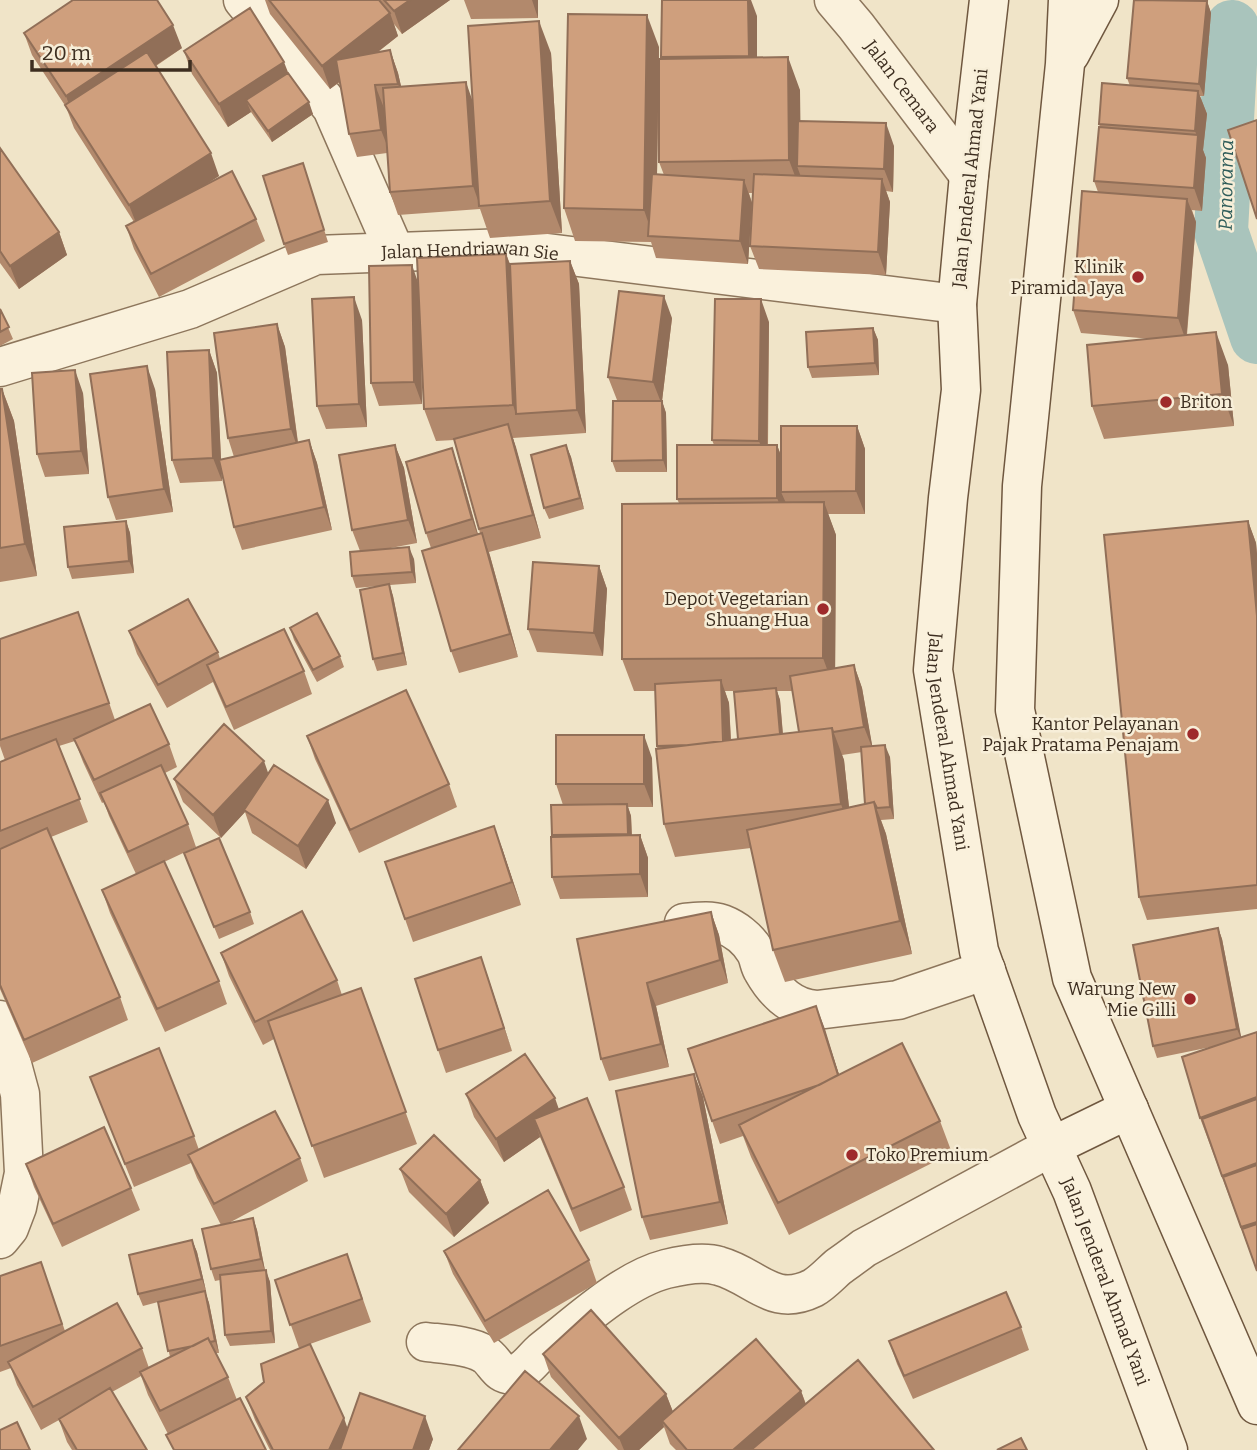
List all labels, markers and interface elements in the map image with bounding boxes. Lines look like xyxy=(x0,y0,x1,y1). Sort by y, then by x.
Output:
scale bar xyxy=(32,28,189,72)
street label: Jalan Cemara xyxy=(859,35,944,137)
text: 20 m xyxy=(42,40,91,66)
street label: Jalan Jenderal Ahmad Yani xyxy=(947,67,992,290)
water label: Panorama xyxy=(1214,139,1238,231)
street label: Jalan Hendriawan Sie xyxy=(380,237,560,265)
place label: Klinik Piramida Jaya xyxy=(1011,256,1125,299)
marker: Klinik Piramida Jaya xyxy=(1130,269,1146,285)
place label: Briton xyxy=(1180,391,1233,413)
marker: Briton xyxy=(1158,394,1174,410)
place label: Depot Vegetarian Shuang Hua xyxy=(664,588,810,631)
marker: Depot Vegetarian Shuang Hua xyxy=(815,601,831,617)
street label: Jalan Jenderal Ahmad Yani xyxy=(922,631,973,852)
place label: Kantor Pelayanan Pajak Pratama Penajam xyxy=(982,713,1180,756)
marker: Kantor Pelayanan Pajak Pratama Penajam xyxy=(1185,726,1201,742)
place label: Warung New Mie Gilli xyxy=(1067,978,1177,1021)
marker: Warung New Mie Gilli xyxy=(1182,991,1198,1007)
place label: Toko Premium xyxy=(866,1144,988,1166)
marker: Toko Premium xyxy=(844,1147,860,1163)
street label: Jalan Jenderal Ahmad Yani xyxy=(1056,1173,1154,1389)

